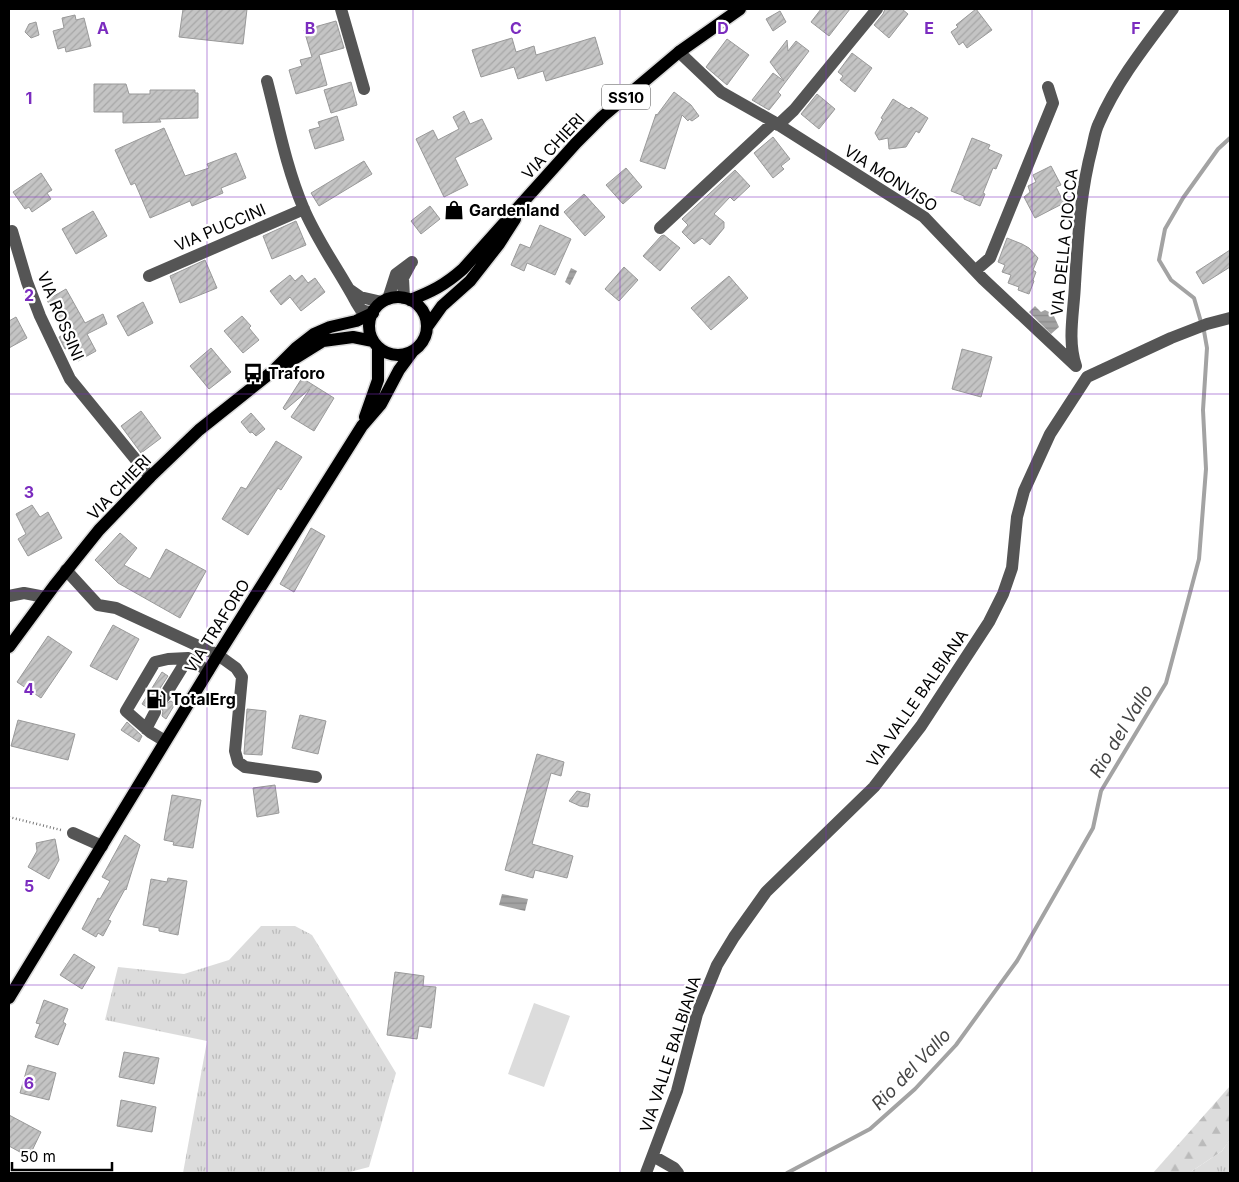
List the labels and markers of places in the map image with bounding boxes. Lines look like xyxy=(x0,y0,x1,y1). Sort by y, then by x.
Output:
shop icon: Gardenland xyxy=(443,199,465,221)
place label: Gardenland xyxy=(469,200,560,220)
bus stop icon: Traforo xyxy=(242,362,264,384)
place label: Traforo xyxy=(268,363,325,383)
fuel station icon: TotalErg xyxy=(145,688,167,710)
place label: TotalErg xyxy=(171,689,236,709)

